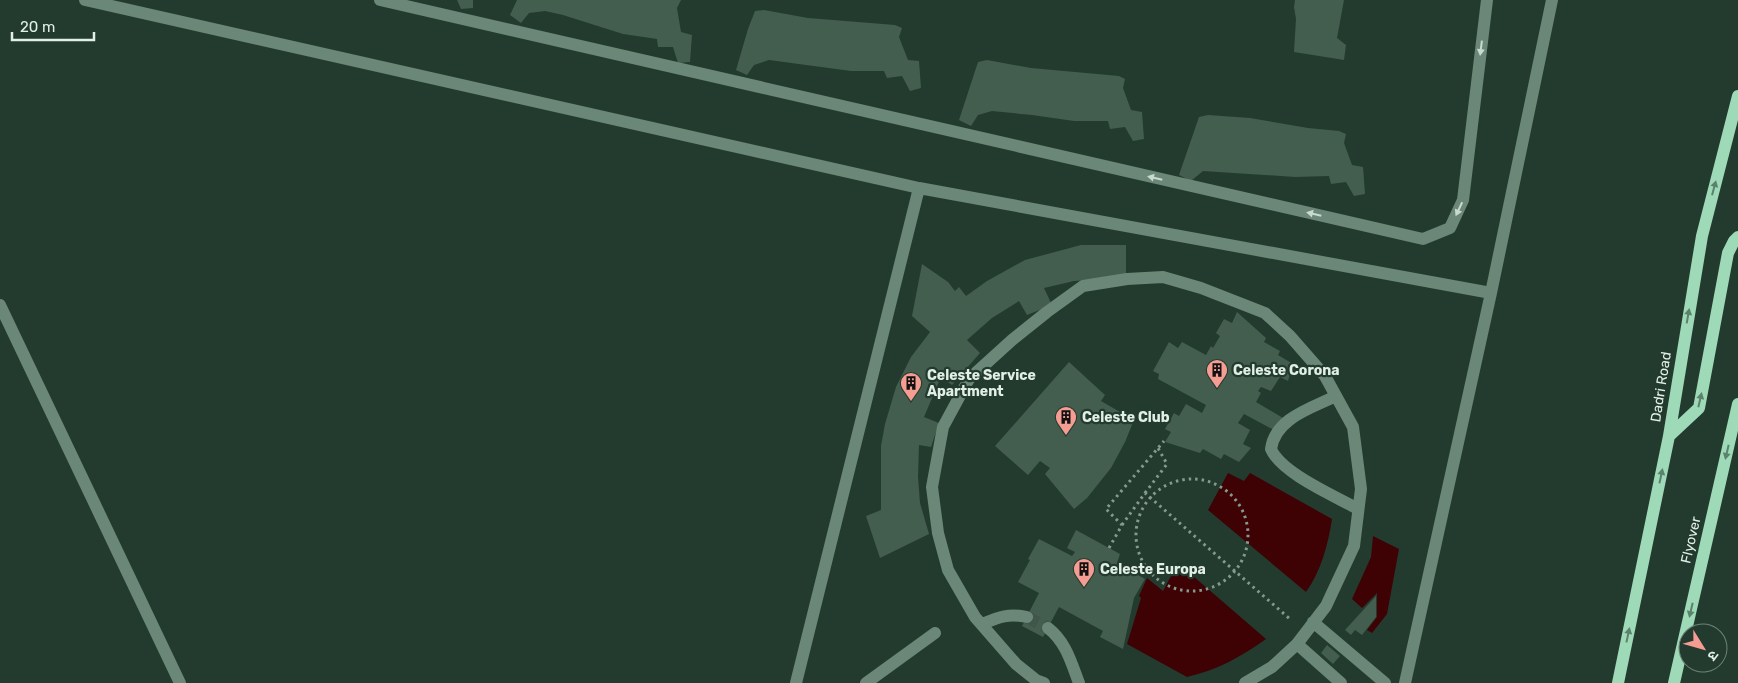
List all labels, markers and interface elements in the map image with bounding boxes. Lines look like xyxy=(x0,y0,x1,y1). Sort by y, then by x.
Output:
scale bar xyxy=(12,10,95,42)
text: 20 m xyxy=(20,18,55,36)
one-way arrow xyxy=(1477,41,1485,57)
one-way arrow xyxy=(1148,174,1163,182)
one-way arrow xyxy=(1710,181,1718,196)
one-way arrow xyxy=(1455,202,1463,216)
one-way arrow xyxy=(1306,210,1321,218)
one-way arrow xyxy=(1684,308,1692,324)
street label: Dadri Road xyxy=(1647,351,1675,423)
building icon: Celeste Corona xyxy=(1205,358,1229,389)
place label: Celeste Corona xyxy=(1233,362,1340,379)
place label: Celeste Service Apartment xyxy=(927,367,1036,400)
building icon: Celeste Service Apartment xyxy=(899,371,923,402)
one-way arrow xyxy=(1696,393,1704,408)
building icon: Celeste Club xyxy=(1054,405,1078,436)
place label: Celeste Club xyxy=(1082,409,1170,426)
one-way arrow xyxy=(1723,444,1731,459)
one-way arrow xyxy=(1657,469,1665,484)
street label: Flyover xyxy=(1677,514,1705,565)
building icon: Celeste Europa xyxy=(1072,557,1096,588)
place label: Celeste Europa xyxy=(1100,561,1206,578)
one-way arrow xyxy=(1687,602,1695,617)
north arrow xyxy=(1678,623,1728,673)
one-way arrow xyxy=(1624,628,1632,643)
text: उ xyxy=(1703,647,1722,665)

